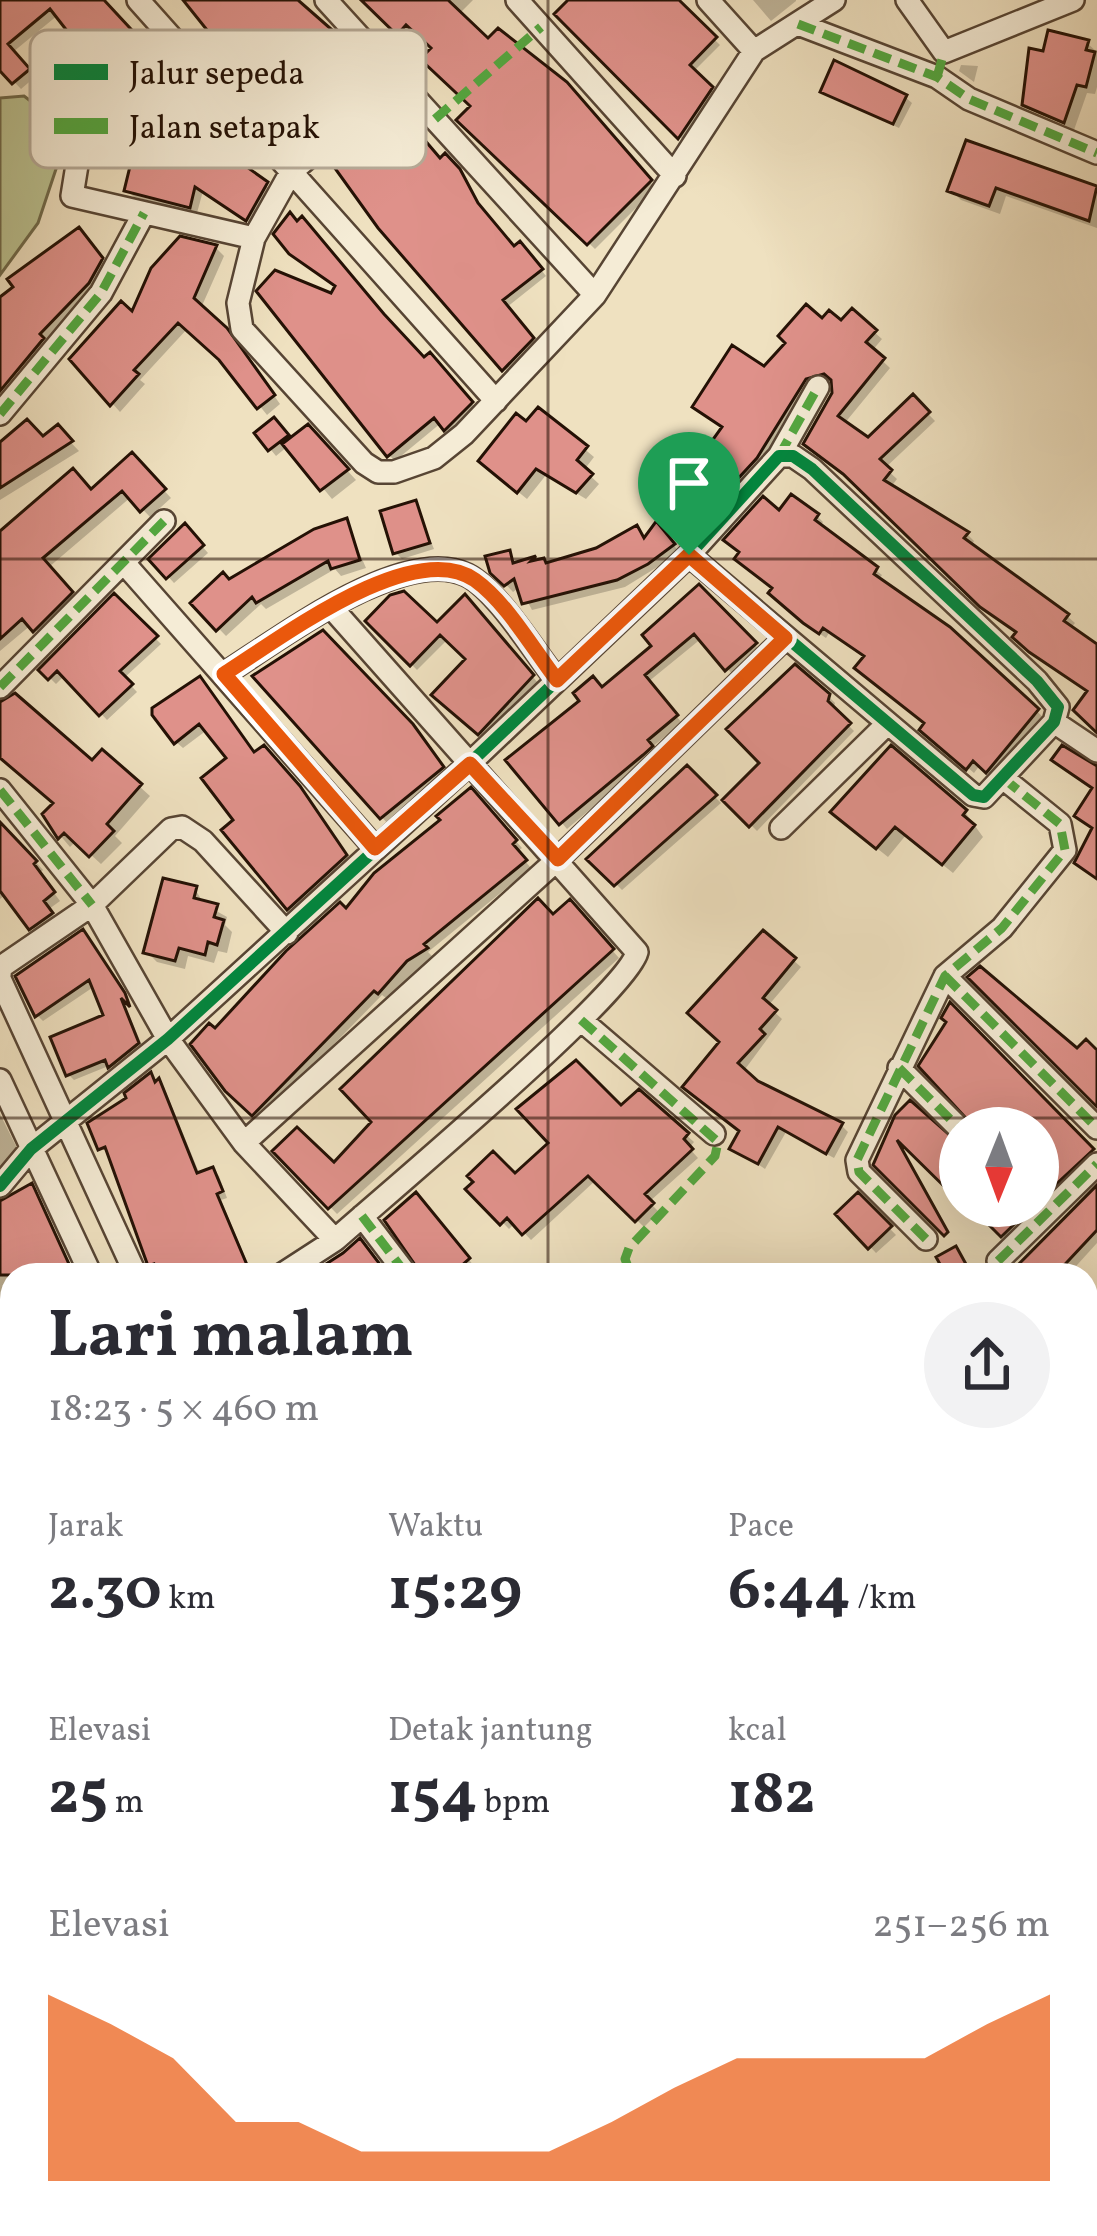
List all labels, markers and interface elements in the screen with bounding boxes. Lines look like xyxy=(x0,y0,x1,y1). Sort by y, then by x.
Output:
legend xyxy=(30,30,426,168)
text: Jalur sepeda xyxy=(129,53,305,99)
text: Jalan setapak xyxy=(129,107,320,153)
pin xyxy=(638,432,740,555)
icon: arrive xyxy=(656,450,722,516)
north arrow xyxy=(939,1107,1059,1227)
map controls xyxy=(939,1107,1059,1227)
text: Lari malam xyxy=(48,1292,414,1384)
button: share xyxy=(924,1302,1050,1428)
text: 18:23 · 5 × 460 m xyxy=(48,1383,319,1437)
text: Jarak xyxy=(48,1505,124,1551)
text: Waktu xyxy=(388,1505,483,1551)
text: Pace xyxy=(728,1505,794,1551)
text: 2.30 xyxy=(48,1551,162,1634)
text: 15:29 xyxy=(388,1551,522,1634)
text: 6:44 xyxy=(728,1551,851,1634)
text: km xyxy=(162,1577,216,1623)
text: /km xyxy=(851,1577,917,1623)
text: Elevasi xyxy=(48,1709,151,1755)
text: Detak jantung xyxy=(388,1709,593,1755)
text: kcal xyxy=(728,1709,787,1755)
text: 25 xyxy=(48,1755,108,1838)
text: 154 xyxy=(388,1755,477,1838)
text: 182 xyxy=(728,1755,815,1838)
text: m xyxy=(108,1781,144,1827)
text: bpm xyxy=(477,1781,550,1827)
text: Elevasi xyxy=(48,1899,170,1953)
text: 251–256 m xyxy=(873,1899,1050,1953)

